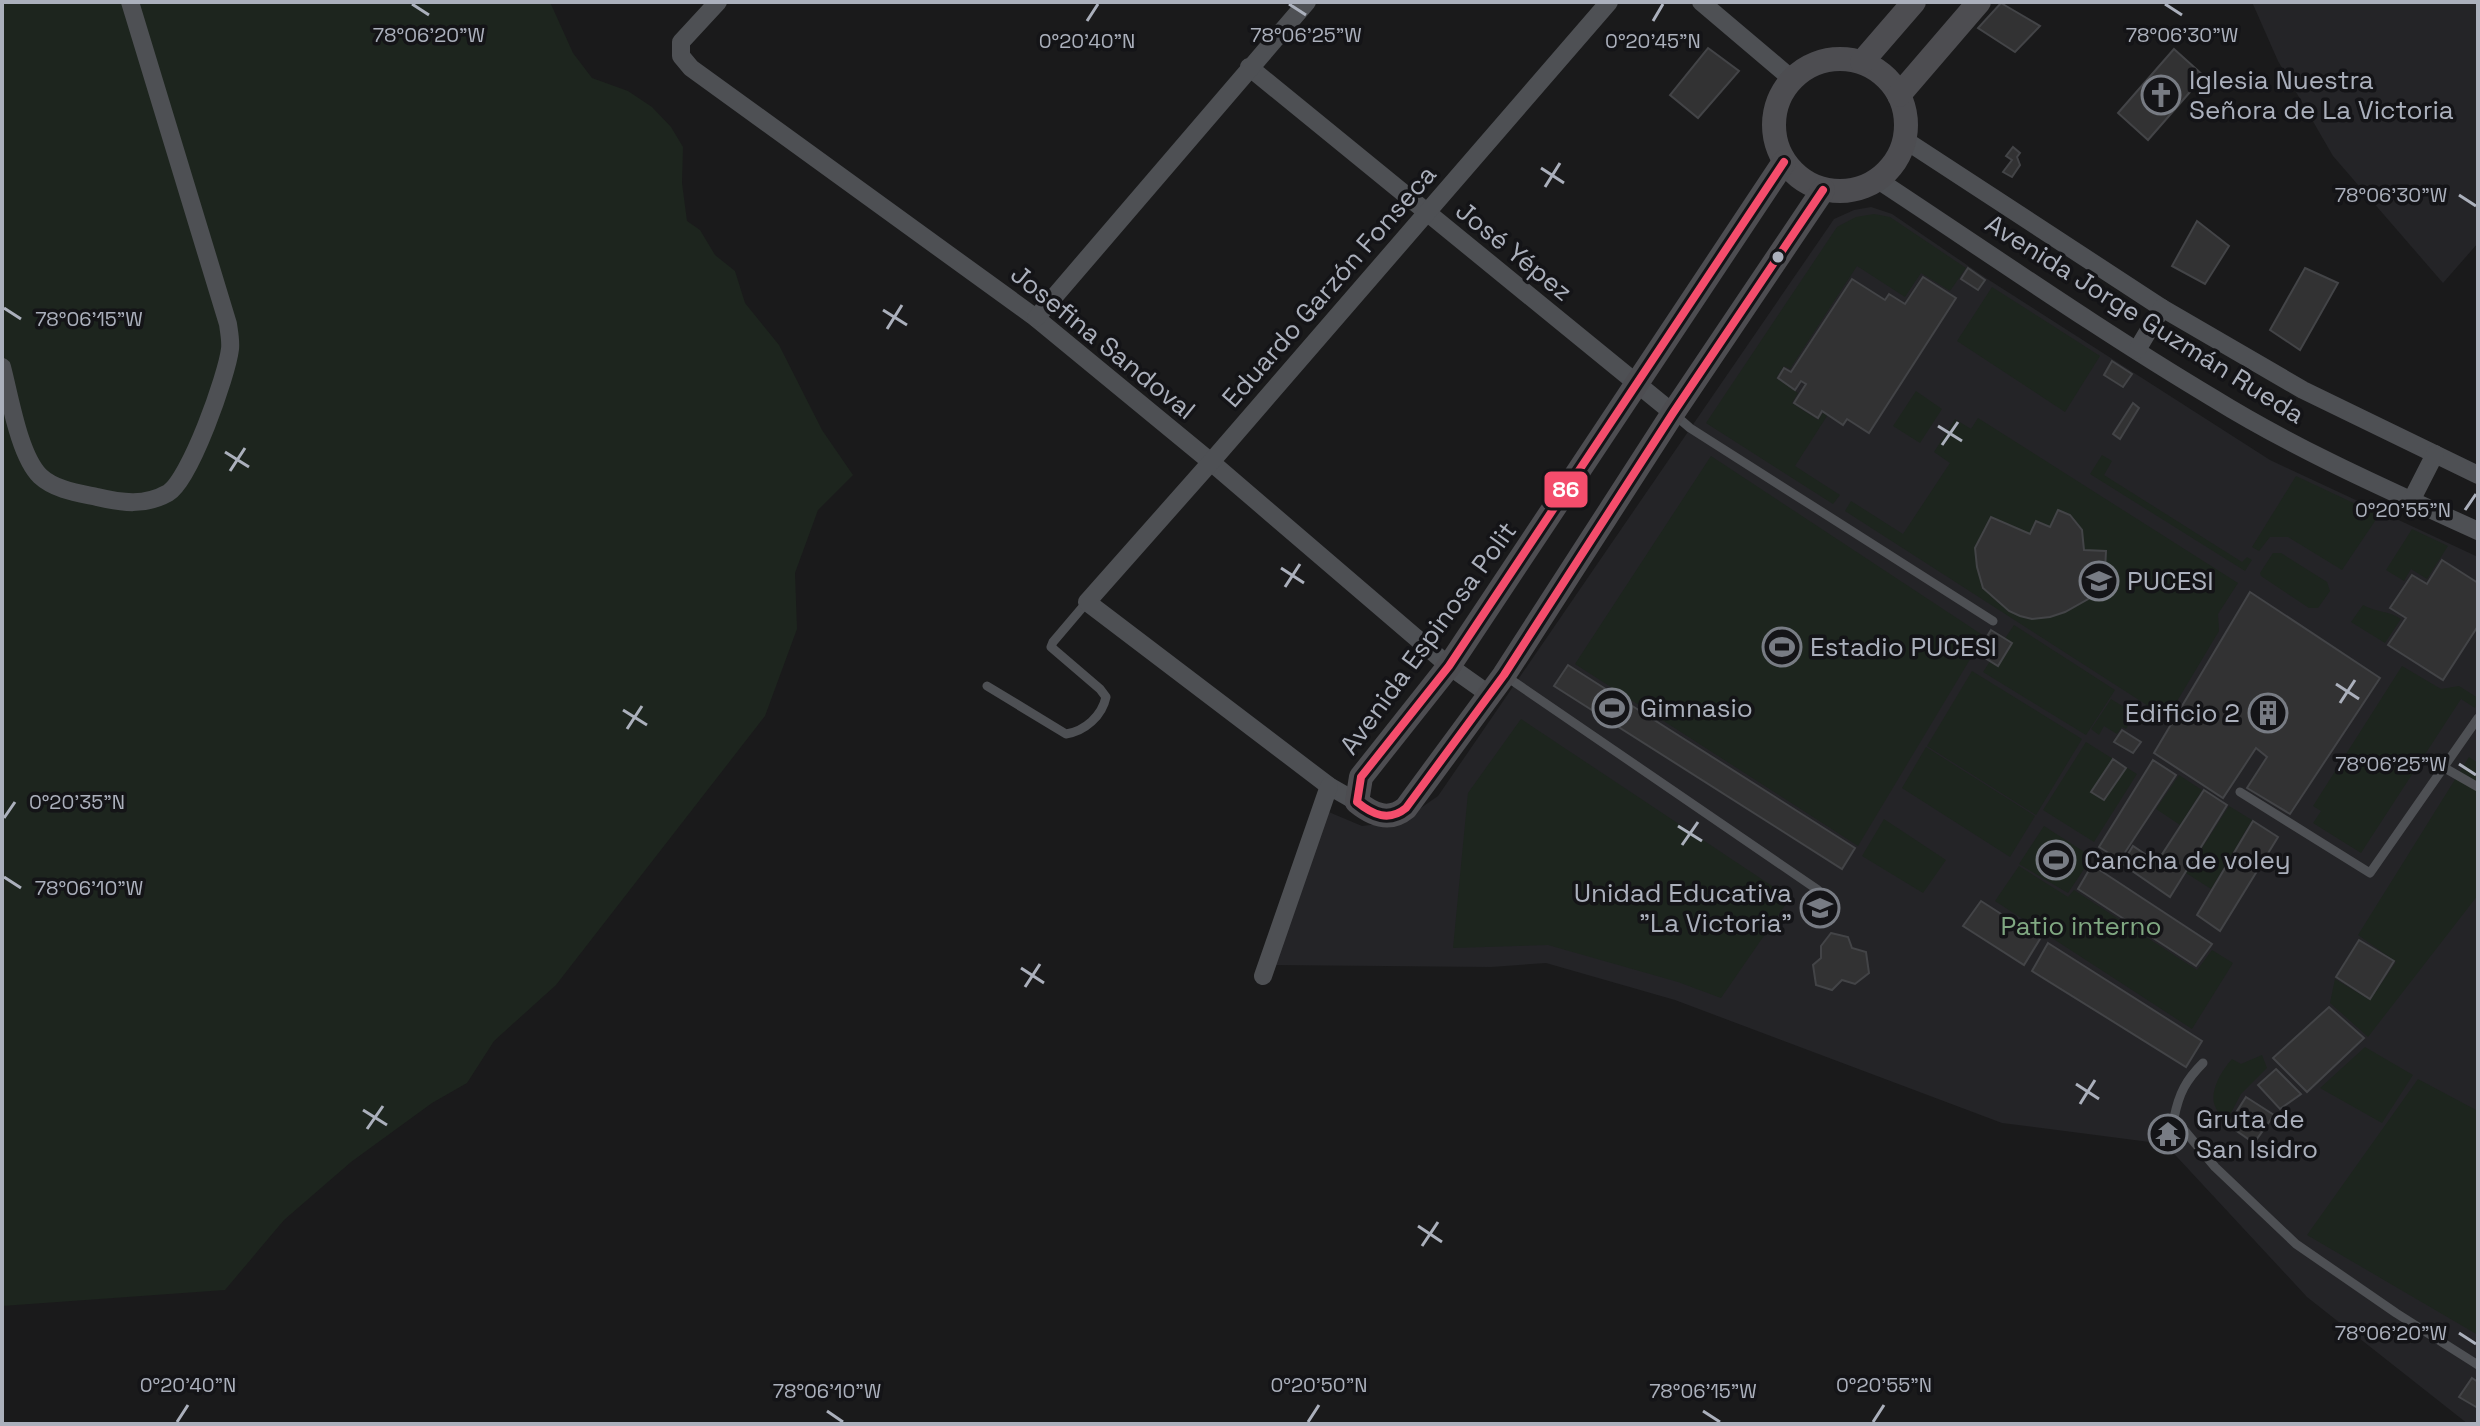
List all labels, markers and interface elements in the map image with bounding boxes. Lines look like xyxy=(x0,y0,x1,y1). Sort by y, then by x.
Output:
text: 78°06'20"W xyxy=(373,22,485,48)
text: 78°06'25"W xyxy=(1250,22,1362,48)
text: 78°06'30"W xyxy=(2126,22,2238,48)
text: 0°20'40"N xyxy=(1039,28,1135,54)
text: 0°20'45"N xyxy=(1605,28,1701,54)
place label: Iglesia Nuestra Señora de La Victoria xyxy=(2189,63,2454,127)
church icon: Iglesia Nuestra Señora de La Victoria xyxy=(2140,74,2182,116)
street label: Eduardo Garzón Fonseca xyxy=(1214,158,1444,414)
text: 78°06'30"W xyxy=(2335,182,2447,208)
street label: José Yépez xyxy=(1449,194,1579,308)
street label: Avenida Jorge Guzmán Rueda xyxy=(1979,206,2311,432)
unlabelled marker xyxy=(1770,249,1786,265)
street label: Josefina Sandoval xyxy=(1004,257,1202,427)
text: 78°06'15"W xyxy=(35,306,143,332)
line badge: 86 xyxy=(1543,470,1589,509)
text: 86 xyxy=(1553,475,1579,503)
text: 0°20'55"N xyxy=(2355,497,2451,523)
street label: Avenida Espinosa Polit xyxy=(1332,515,1524,761)
school or university icon: PUCESI xyxy=(2078,560,2120,602)
place label: PUCESI xyxy=(2127,564,2214,598)
sports icon: Estadio PUCESI xyxy=(1761,626,1803,668)
place label: Estadio PUCESI xyxy=(1810,630,1997,664)
sports icon: Gimnasio xyxy=(1591,687,1633,729)
place label: Gimnasio xyxy=(1640,691,1753,725)
building icon: Edificio 2 xyxy=(2247,692,2289,734)
place label: Edificio 2 xyxy=(2125,696,2240,730)
text: 78°06'25"W xyxy=(2335,751,2447,777)
text: 0°20'35"N xyxy=(29,789,125,815)
sports icon: Cancha de voley xyxy=(2035,839,2077,881)
place label: Cancha de voley xyxy=(2084,843,2291,877)
text: 78°06'10"W xyxy=(35,875,143,901)
place label: Unidad Educativa "La Victoria" xyxy=(1574,876,1792,940)
school or university icon: Unidad Educativa "La Victoria" xyxy=(1799,887,1841,929)
park label: Patio interno xyxy=(2000,909,2162,943)
place label: Gruta de San Isidro xyxy=(2196,1102,2318,1166)
temple icon: Gruta de San Isidro xyxy=(2147,1113,2189,1155)
text: 78°06'20"W xyxy=(2335,1320,2447,1346)
text: 0°20'40"N xyxy=(140,1372,236,1398)
text: 0°20'50"N xyxy=(1271,1372,1367,1398)
text: 0°20'55"N xyxy=(1836,1372,1932,1398)
text: 78°06'10"W xyxy=(773,1378,881,1404)
text: 78°06'15"W xyxy=(1649,1378,1757,1404)

